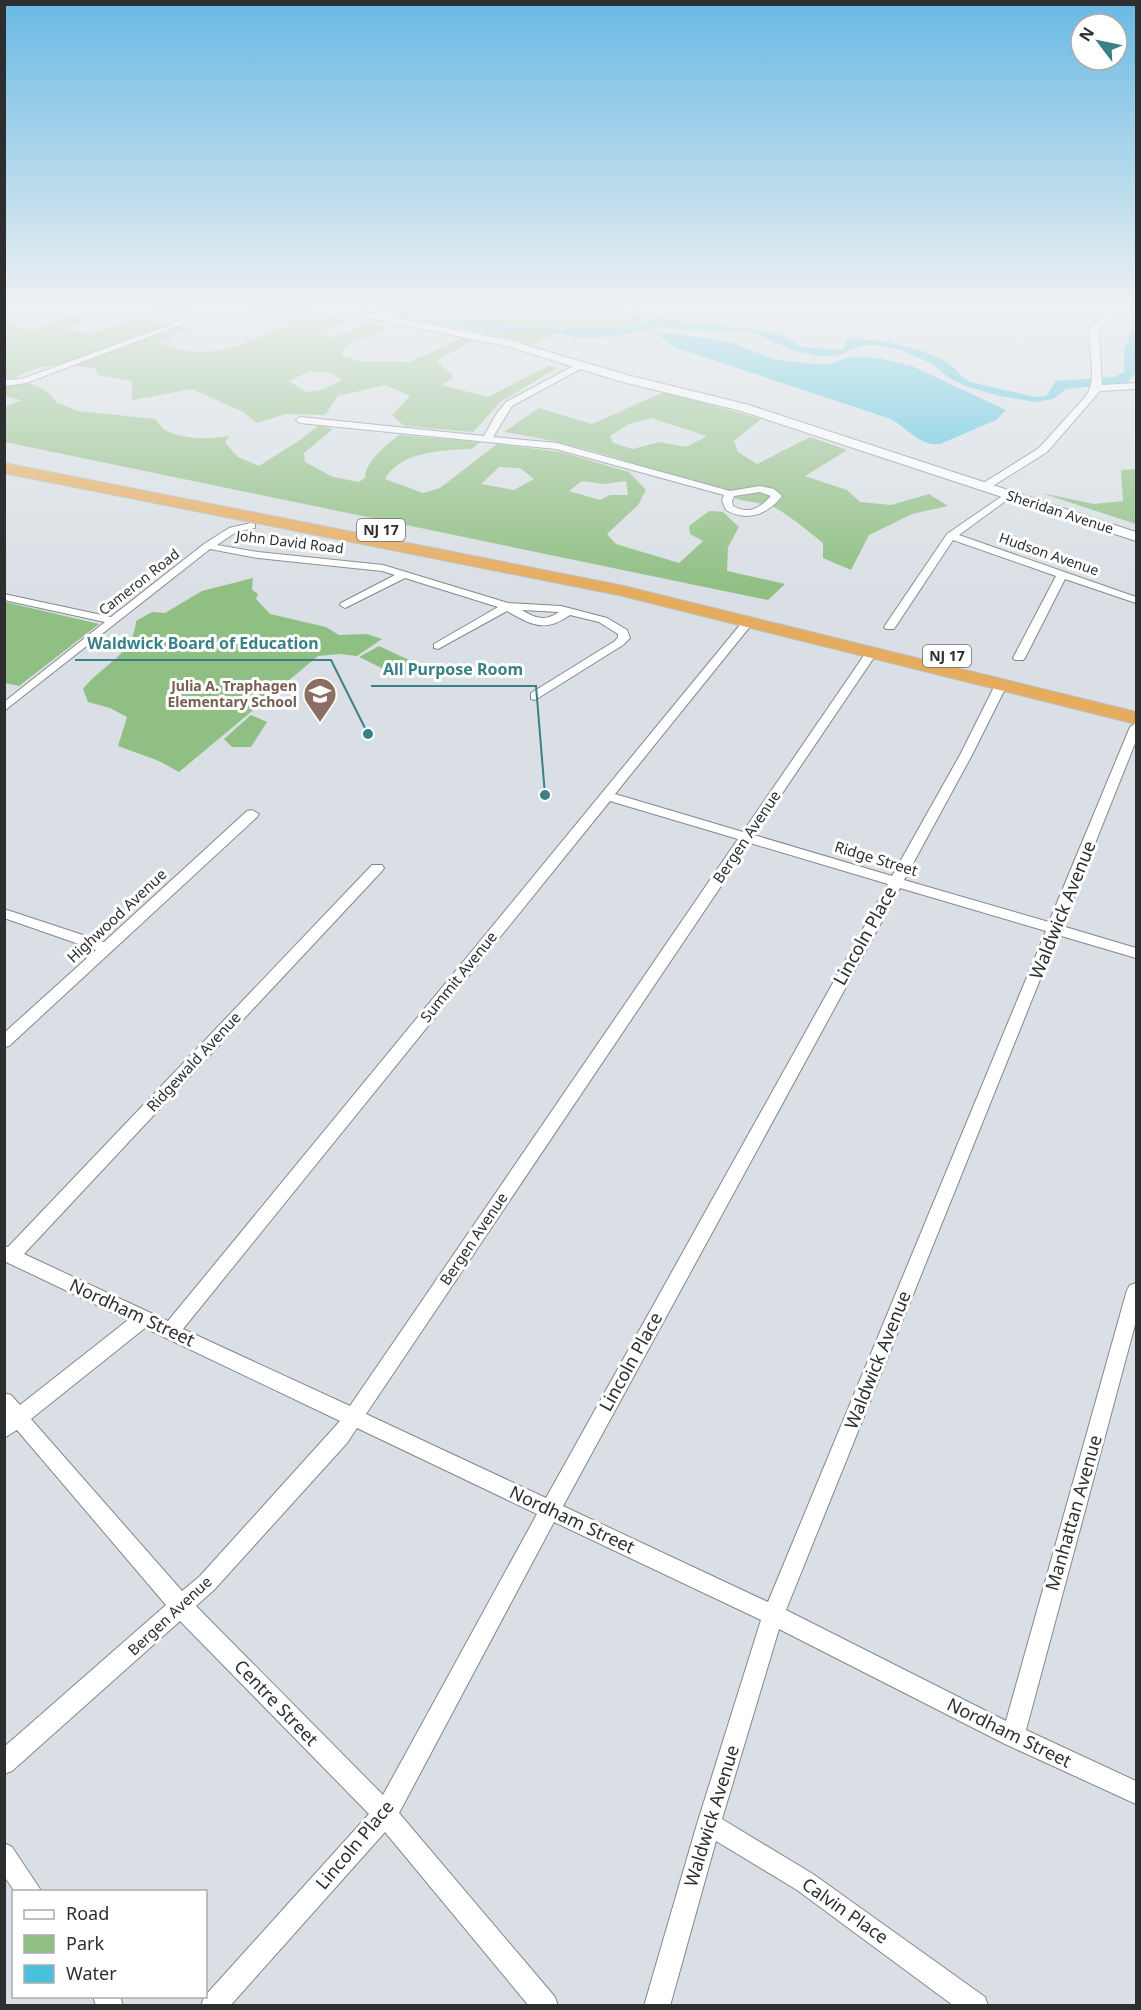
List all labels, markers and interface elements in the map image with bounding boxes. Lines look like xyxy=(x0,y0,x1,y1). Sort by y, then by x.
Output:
north arrow xyxy=(1069,12,1129,72)
text: N xyxy=(1074,23,1099,45)
street label: Sheridan Avenue xyxy=(1004,485,1116,538)
road number: NJ 17 xyxy=(357,519,405,541)
street label: John David Road xyxy=(233,525,345,558)
street label: Hudson Avenue xyxy=(997,528,1102,580)
street label: Cameron Road xyxy=(94,544,183,619)
callout: Waldwick Board of Education xyxy=(75,626,331,660)
text: Waldwick Board of Education xyxy=(87,632,319,654)
road number: NJ 17 xyxy=(923,645,971,667)
callout: All Purpose Room xyxy=(371,652,536,686)
text: All Purpose Room xyxy=(383,658,523,680)
place label: Julia A. Traphagen Elementary School xyxy=(167,676,297,711)
school or university icon: Julia A. Traphagen Elementary School xyxy=(302,676,338,723)
street label: Bergen Avenue xyxy=(708,786,785,887)
street label: Ridge Street xyxy=(832,836,921,880)
street label: Waldwick Avenue xyxy=(1023,837,1101,982)
street label: Highwood Avenue xyxy=(62,864,170,967)
street label: Lincoln Place xyxy=(827,882,901,989)
street label: Summit Avenue xyxy=(415,927,501,1026)
street label: Ridgewald Avenue xyxy=(142,1007,245,1116)
street label: Bergen Avenue xyxy=(435,1188,512,1289)
street label: Nordham Street xyxy=(66,1273,199,1352)
street label: Waldwick Avenue xyxy=(838,1287,916,1432)
street label: Lincoln Place xyxy=(593,1308,667,1415)
street label: Manhattan Avenue xyxy=(1039,1432,1107,1593)
street label: Nordham Street xyxy=(506,1480,639,1559)
street label: Bergen Avenue xyxy=(123,1571,216,1659)
street label: Centre Street xyxy=(229,1654,324,1751)
street label: Nordham Street xyxy=(943,1692,1076,1773)
street label: Waldwick Avenue xyxy=(678,1742,744,1890)
street label: Lincoln Place xyxy=(310,1795,399,1894)
street label: Calvin Place xyxy=(798,1872,893,1949)
legend xyxy=(12,1890,207,1998)
text: Road xyxy=(66,1901,109,1925)
text: Park xyxy=(66,1931,104,1955)
text: Water xyxy=(66,1961,117,1985)

